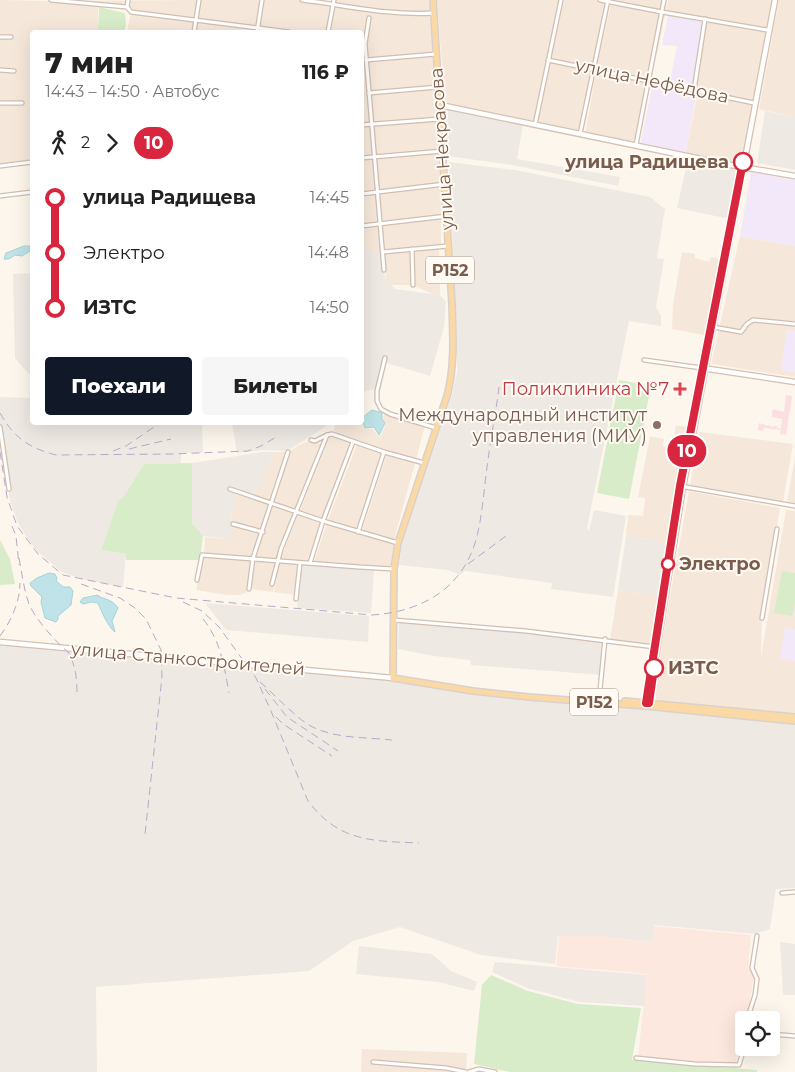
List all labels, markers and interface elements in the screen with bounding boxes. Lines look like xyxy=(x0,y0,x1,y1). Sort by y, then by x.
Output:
text: 7 мин xyxy=(45,46,134,80)
street label: улица Нефёдова xyxy=(572,54,731,108)
text: 116 ₽ xyxy=(302,61,349,84)
street label: улица Некрасова xyxy=(425,67,459,232)
text: 14:43 – 14:50 · Автобус xyxy=(45,82,220,101)
icon: walk xyxy=(45,129,73,157)
icon: forward xyxy=(98,129,126,157)
text: 10 xyxy=(144,132,163,154)
text: 2 xyxy=(81,133,90,152)
place label: улица Радищева xyxy=(564,151,729,173)
marker: улица Радищева xyxy=(733,152,753,172)
text: улица Радищева xyxy=(83,186,256,209)
text: 14:45 xyxy=(310,188,349,207)
text: Электро xyxy=(83,241,165,264)
text: 14:48 xyxy=(308,243,349,262)
road number: Р152 xyxy=(426,256,474,284)
text: ИЗТС xyxy=(83,296,136,319)
text: 14:50 xyxy=(310,298,349,317)
button: Поехали xyxy=(45,357,192,415)
button: Билеты xyxy=(202,357,349,415)
place label: Поликлиника №7 xyxy=(502,378,669,400)
marker: Поликлиника №7 xyxy=(673,382,687,396)
place label: Международный институт управления (МИУ) xyxy=(398,404,647,447)
marker: Международный институт управления (МИУ) xyxy=(651,419,663,431)
line badge: 10 xyxy=(664,435,710,467)
text: 10 xyxy=(677,440,697,462)
place label: Электро xyxy=(679,553,761,575)
marker: Электро xyxy=(661,557,675,571)
street label: улица Станкостроителей xyxy=(69,638,306,680)
place label: ИЗТС xyxy=(668,657,719,679)
marker: ИЗТС xyxy=(644,658,664,678)
road number: Р152 xyxy=(570,689,618,716)
map controls xyxy=(735,1011,780,1056)
button: locate xyxy=(735,1011,780,1056)

